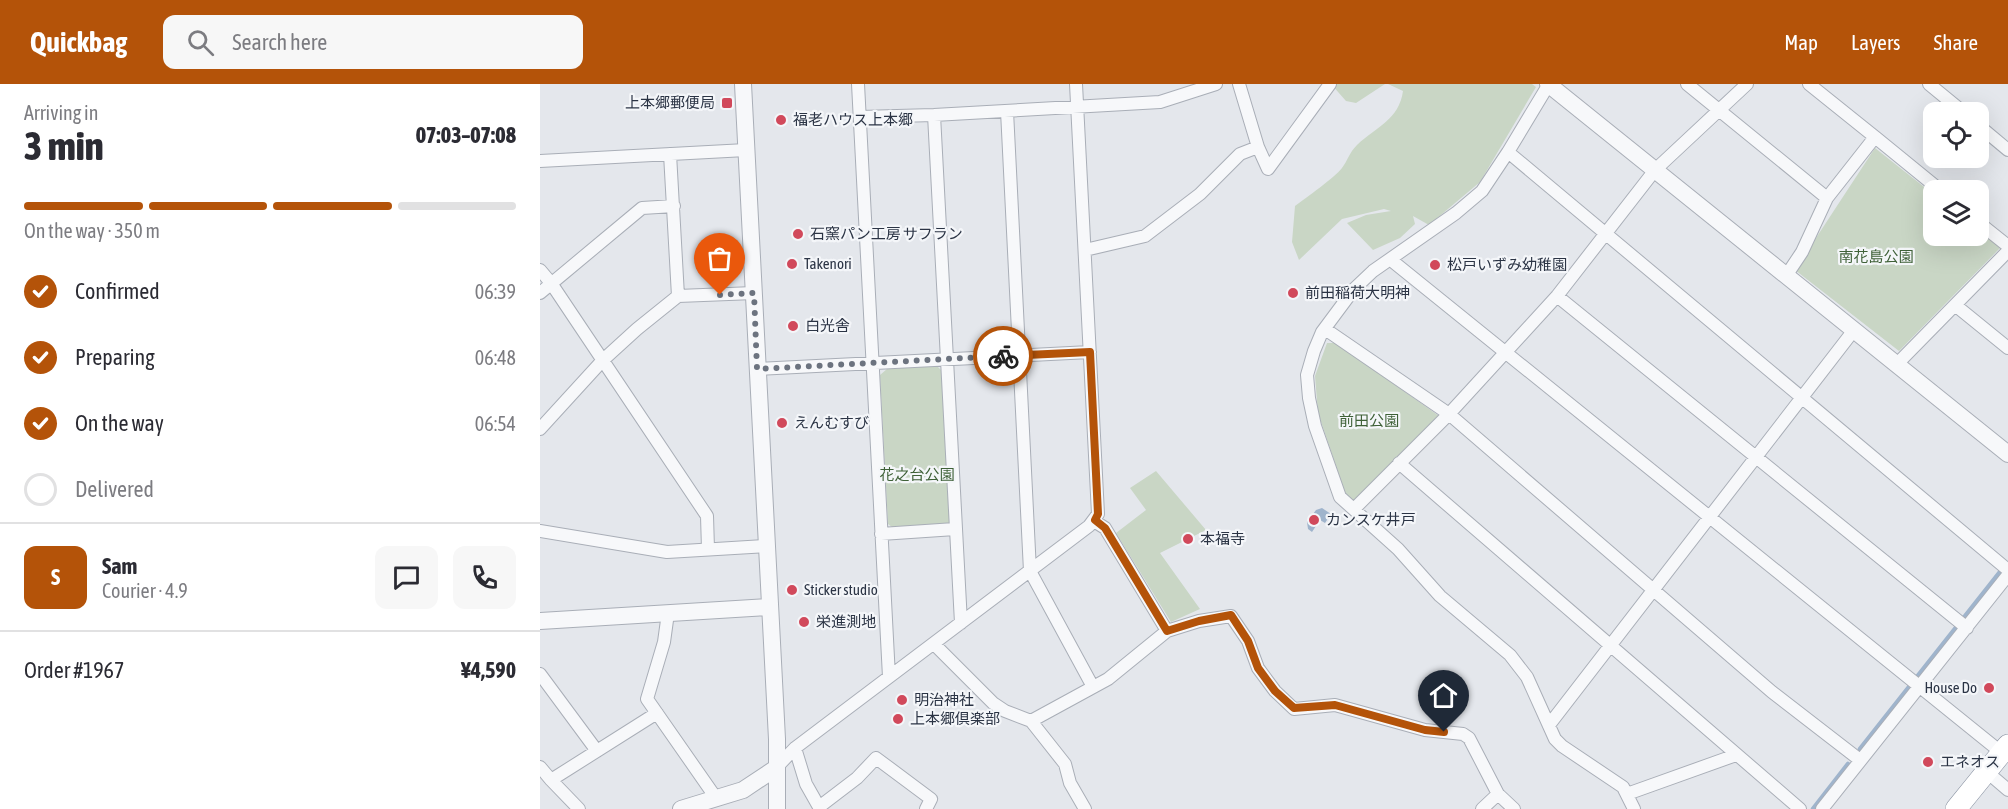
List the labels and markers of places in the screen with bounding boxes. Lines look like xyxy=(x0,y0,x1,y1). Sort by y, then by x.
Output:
place label: 上本郷郵便局 xyxy=(625,94,715,111)
marker: 上本郷郵便局 xyxy=(720,96,734,110)
place label: 福老ハウス上本郷 xyxy=(793,111,913,128)
marker: 福老ハウス上本郷 xyxy=(774,113,788,127)
place label: 石窯パン工房 サフラン xyxy=(810,225,963,242)
marker: 石窯パン工房 サフラン xyxy=(791,227,805,241)
pin xyxy=(694,233,745,295)
place label: Takenori xyxy=(804,255,852,272)
place label: 松戸いずみ幼稚園 xyxy=(1447,256,1567,273)
marker: Takenori xyxy=(785,257,799,271)
marker: 松戸いずみ幼稚園 xyxy=(1428,258,1442,272)
place label: 前田稲荷大明神 xyxy=(1305,284,1410,301)
marker: 前田稲荷大明神 xyxy=(1286,286,1300,300)
place label: 白光舎 xyxy=(805,317,850,334)
marker: 白光舎 xyxy=(786,319,800,333)
place label: えんむすび xyxy=(794,414,869,431)
marker: えんむすび xyxy=(775,416,789,430)
place label: カンスケ井戸 xyxy=(1326,511,1416,528)
marker: カンスケ井戸 xyxy=(1307,513,1321,527)
place label: 本福寺 xyxy=(1200,530,1245,547)
marker: 本福寺 xyxy=(1181,532,1195,546)
place label: Sticker studio xyxy=(804,581,878,598)
marker: Sticker studio xyxy=(785,583,799,597)
place label: 栄進測地 xyxy=(816,613,876,630)
marker: 栄進測地 xyxy=(797,615,811,629)
pin xyxy=(1418,670,1469,732)
place label: House Do xyxy=(1924,679,1977,696)
marker: House Do xyxy=(1982,681,1996,695)
place label: 明治神社 xyxy=(914,691,974,708)
marker: 明治神社 xyxy=(895,693,909,707)
place label: 上本郷倶楽部 xyxy=(910,710,1000,727)
marker: 上本郷倶楽部 xyxy=(891,712,905,726)
place label: エネオス xyxy=(1940,753,2000,770)
marker: エネオス xyxy=(1921,755,1935,769)

